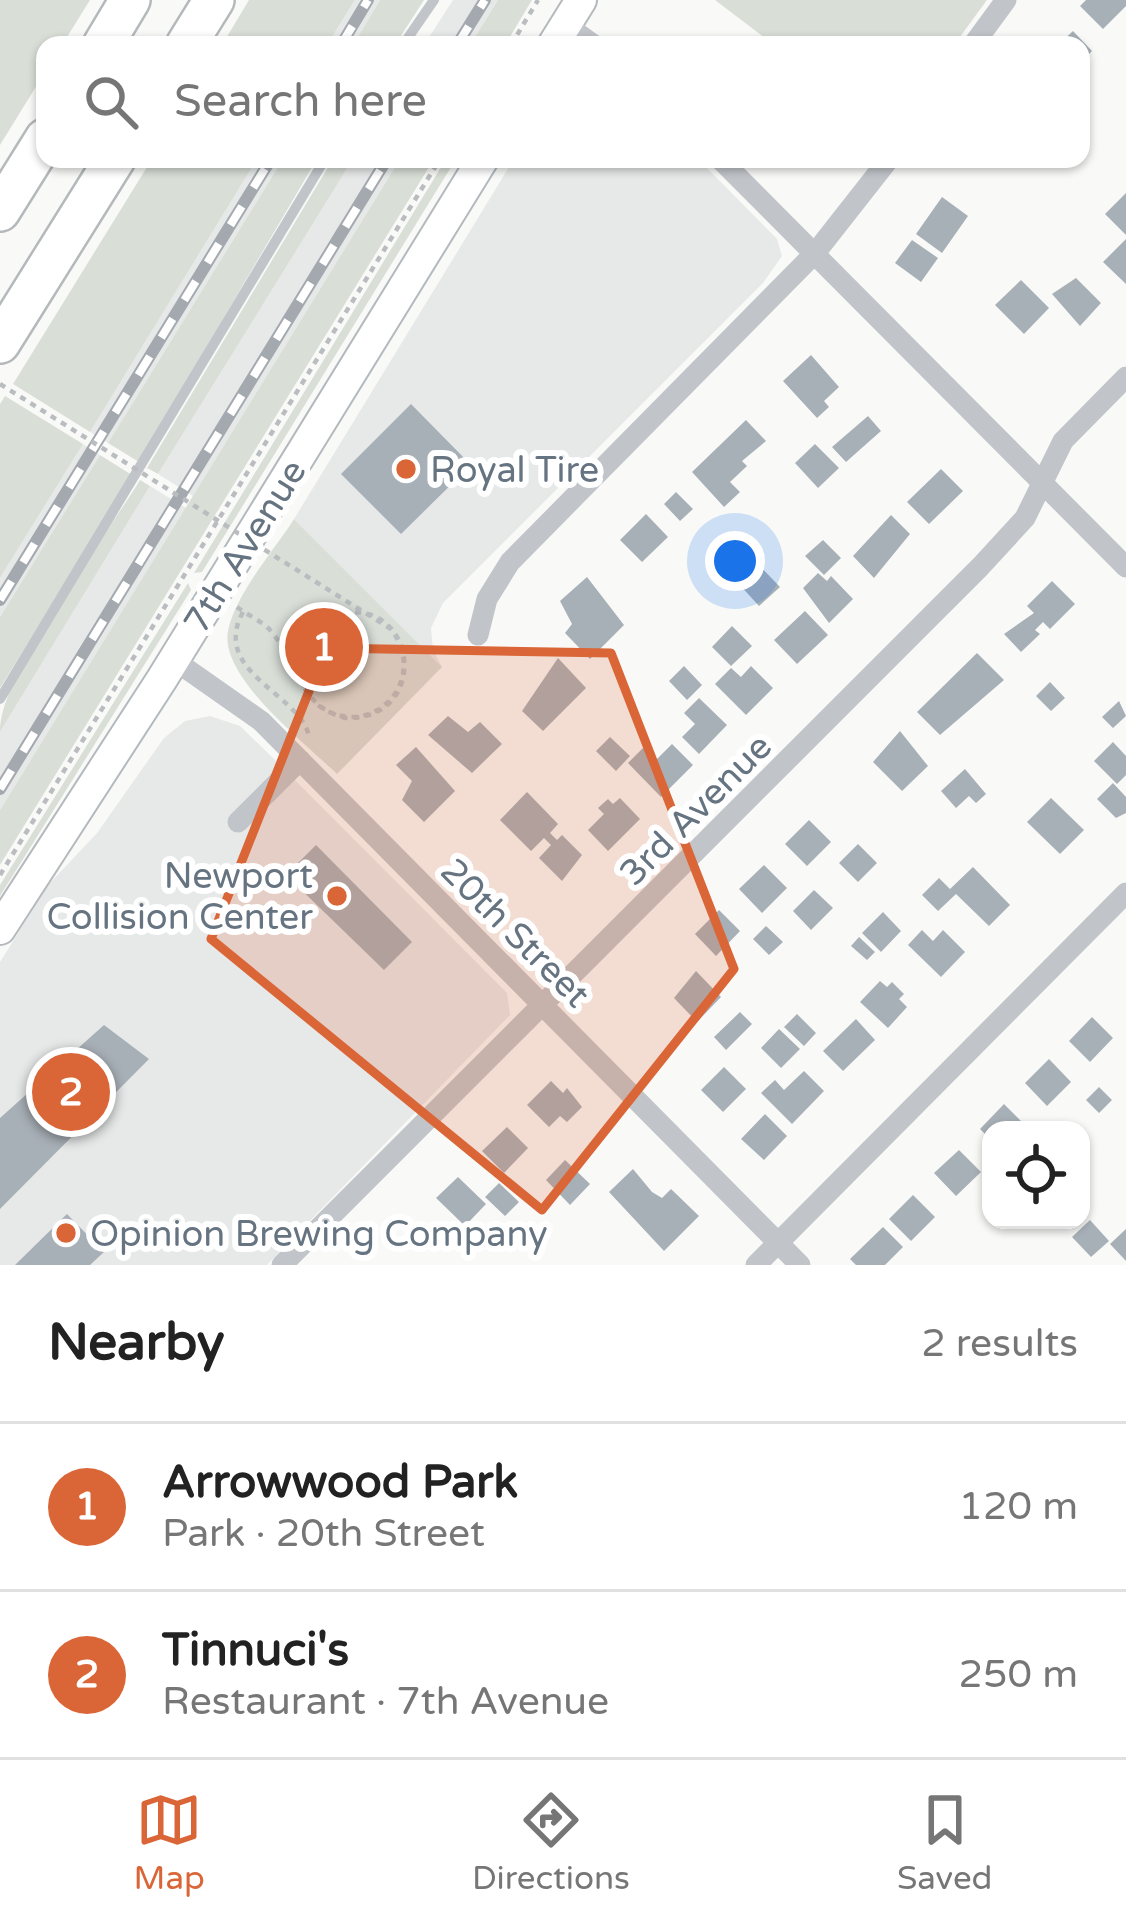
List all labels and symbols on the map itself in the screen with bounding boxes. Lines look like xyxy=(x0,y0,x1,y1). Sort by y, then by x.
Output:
place label: Royal Tire xyxy=(430,449,599,492)
street label: 7th Avenue xyxy=(175,452,316,642)
marker: Royal Tire xyxy=(393,456,419,482)
your location xyxy=(705,531,765,591)
pin: 1 xyxy=(285,602,363,692)
street label: 3rd Avenue xyxy=(611,725,781,895)
street label: 20th Street xyxy=(431,850,598,1017)
place label: Newport Collision Center xyxy=(46,855,313,939)
marker: Newport Collision Center xyxy=(324,883,350,909)
pin: 2 xyxy=(32,1047,110,1137)
place label: Opinion Brewing Company xyxy=(90,1213,548,1256)
marker: Opinion Brewing Company xyxy=(53,1220,79,1246)

